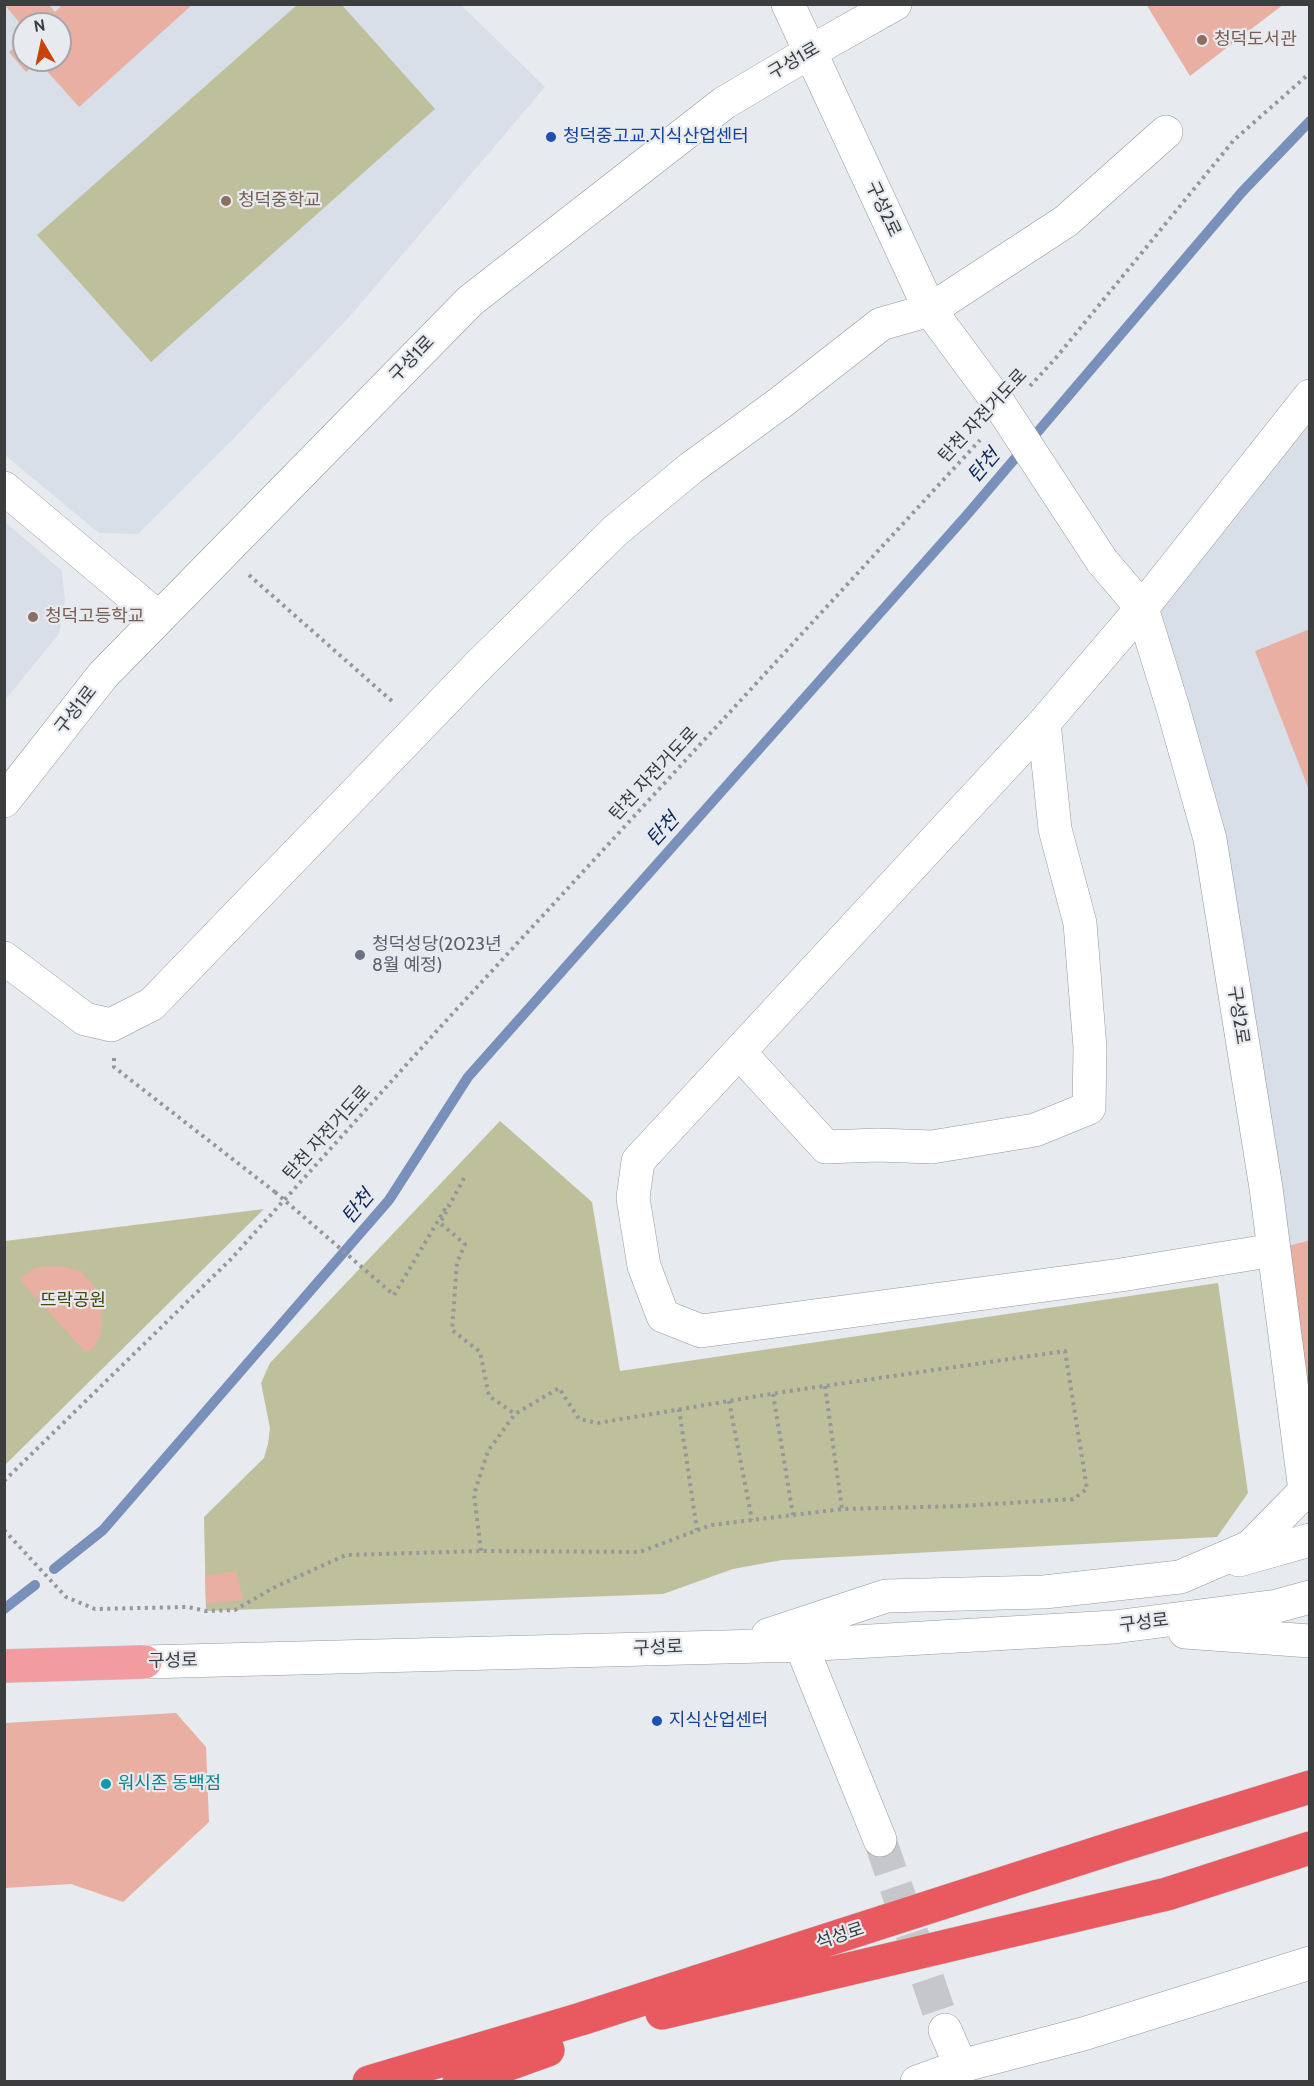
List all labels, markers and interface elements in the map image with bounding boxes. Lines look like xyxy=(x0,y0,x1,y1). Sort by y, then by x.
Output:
north arrow xyxy=(12,12,72,72)
text: N xyxy=(32,15,46,36)
place label: 청덕도서관 xyxy=(1214,29,1297,51)
marker: 청덕도서관 xyxy=(1195,33,1209,47)
street label: 구성1로 xyxy=(765,38,823,84)
place label: 청덕중고교.지식산업센터 xyxy=(563,126,749,148)
marker: 청덕중고교.지식산업센터 xyxy=(544,130,558,144)
street label: 구성2로 xyxy=(861,178,905,240)
place label: 청덕중학교 xyxy=(238,190,321,212)
marker: 청덕중학교 xyxy=(219,194,233,208)
street label: 구성1로 xyxy=(385,332,439,386)
street label: 탄천 자전거도로 xyxy=(934,365,1032,467)
water label: 탄천 xyxy=(963,444,1005,488)
place label: 청덕고등학교 xyxy=(45,606,144,628)
marker: 청덕고등학교 xyxy=(26,610,40,624)
street label: 구성1로 xyxy=(50,681,102,739)
street label: 탄천 자전거도로 xyxy=(605,723,703,825)
water label: 탄천 xyxy=(642,808,684,852)
place label: 청덕성당(2023년 8월 예정) xyxy=(372,934,502,976)
marker: 청덕성당(2023년 8월 예정) xyxy=(353,948,367,962)
street label: 구성2로 xyxy=(1223,984,1253,1046)
street label: 탄천 자전거도로 xyxy=(279,1081,375,1185)
water label: 탄천 xyxy=(337,1185,379,1229)
park label: 뜨락공원 xyxy=(40,1290,106,1312)
street label: 구성로 xyxy=(1118,1609,1170,1637)
street label: 구성로 xyxy=(633,1636,683,1660)
street label: 구성로 xyxy=(148,1650,198,1672)
place label: 지식산업센터 xyxy=(669,1710,768,1732)
marker: 지식산업센터 xyxy=(650,1714,664,1728)
place label: 워시존 동백점 xyxy=(118,1773,221,1795)
marker: 워시존 동백점 xyxy=(99,1777,113,1791)
street label: 석성로 xyxy=(813,1918,867,1954)

